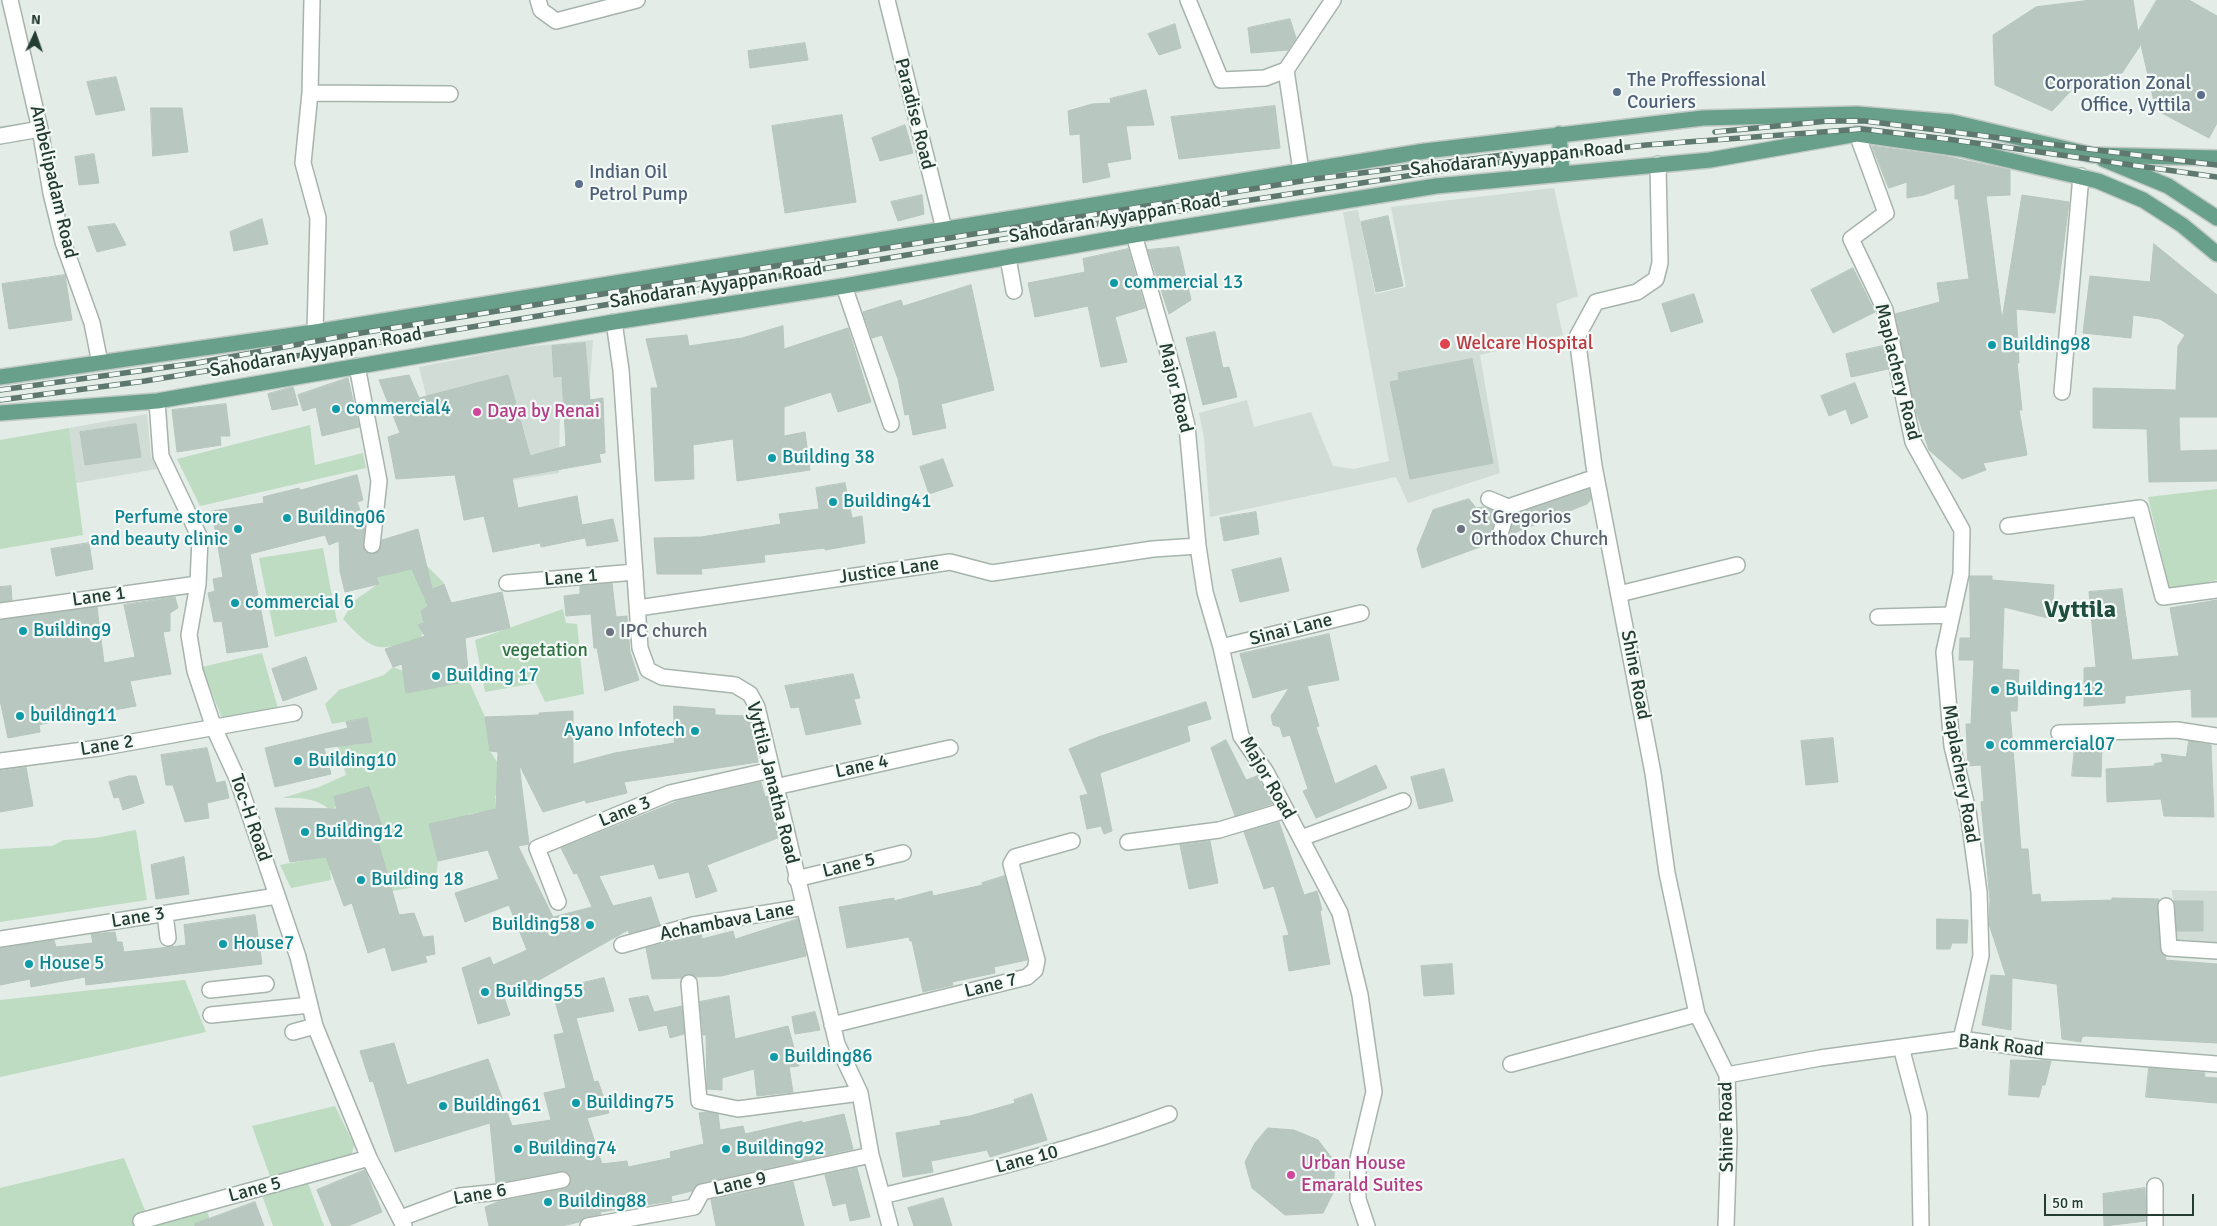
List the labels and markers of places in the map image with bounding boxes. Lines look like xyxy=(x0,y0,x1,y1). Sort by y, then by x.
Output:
place label: The Proffessional Couriers xyxy=(1627,70,1766,114)
place label: Corporation Zonal Office, Vyttila xyxy=(2045,73,2191,117)
marker: The Proffessional Couriers xyxy=(1611,86,1623,98)
marker: Corporation Zonal Office, Vyttila xyxy=(2195,89,2207,101)
place label: Indian Oil Petrol Pump xyxy=(589,162,688,206)
marker: Indian Oil Petrol Pump xyxy=(573,178,585,190)
place label: commercial 13 xyxy=(1124,272,1243,294)
marker: commercial 13 xyxy=(1108,277,1120,289)
place label: Welcare Hospital xyxy=(1456,333,1593,355)
place label: Building98 xyxy=(2002,334,2090,356)
marker: Welcare Hospital xyxy=(1438,337,1452,351)
marker: Building98 xyxy=(1986,339,1998,351)
place label: commercial4 xyxy=(346,398,451,420)
place label: Daya by Renai xyxy=(487,401,600,423)
marker: commercial4 xyxy=(330,403,342,415)
marker: Daya by Renai xyxy=(471,406,483,418)
place label: Building 38 xyxy=(782,447,875,469)
marker: Building 38 xyxy=(766,452,778,464)
place label: Building41 xyxy=(843,491,931,513)
marker: Building41 xyxy=(827,496,839,508)
place label: Perfume store and beauty clinic xyxy=(90,507,228,551)
place label: Building06 xyxy=(297,507,385,529)
place label: St Gregorios Orthodox Church xyxy=(1471,507,1608,551)
marker: Building06 xyxy=(281,512,293,524)
marker: Perfume store and beauty clinic xyxy=(232,523,244,535)
marker: St Gregorios Orthodox Church xyxy=(1455,523,1467,535)
place label: commercial 6 xyxy=(245,592,354,614)
marker: commercial 6 xyxy=(229,597,241,609)
place label: Building9 xyxy=(33,620,111,642)
place label: IPC church xyxy=(620,621,708,643)
marker: Building9 xyxy=(17,625,29,637)
marker: IPC church xyxy=(604,626,616,638)
place label: Building 17 xyxy=(446,665,539,687)
marker: Building 17 xyxy=(430,670,442,682)
place label: Building112 xyxy=(2005,679,2104,701)
marker: Building112 xyxy=(1989,684,2001,696)
place label: building11 xyxy=(30,705,117,727)
marker: building11 xyxy=(14,710,26,722)
place label: Ayano Infotech xyxy=(564,720,685,742)
marker: Ayano Infotech xyxy=(689,725,701,737)
place label: commercial07 xyxy=(2000,734,2115,756)
marker: commercial07 xyxy=(1984,739,1996,751)
place label: Building10 xyxy=(308,750,396,772)
marker: Building10 xyxy=(292,755,304,767)
place label: Building12 xyxy=(315,821,403,843)
marker: Building12 xyxy=(299,826,311,838)
place label: Building 18 xyxy=(371,869,464,891)
marker: Building 18 xyxy=(355,874,367,886)
place label: Building58 xyxy=(492,914,580,936)
marker: Building58 xyxy=(584,919,596,931)
place label: House7 xyxy=(233,933,294,955)
marker: House7 xyxy=(217,938,229,950)
place label: House 5 xyxy=(39,953,104,975)
marker: House 5 xyxy=(23,958,35,970)
place label: Building55 xyxy=(495,981,583,1003)
marker: Building55 xyxy=(479,986,491,998)
place label: Building86 xyxy=(784,1046,872,1068)
marker: Building86 xyxy=(768,1051,780,1063)
place label: Building75 xyxy=(586,1092,674,1114)
place label: Building61 xyxy=(453,1095,541,1117)
marker: Building75 xyxy=(570,1097,582,1109)
marker: Building61 xyxy=(437,1100,449,1112)
place label: Building74 xyxy=(528,1138,616,1160)
place label: Building92 xyxy=(736,1138,824,1160)
marker: Building74 xyxy=(512,1143,524,1155)
marker: Building92 xyxy=(720,1143,732,1155)
place label: Urban House Emarald Suites xyxy=(1301,1153,1423,1197)
marker: Urban House Emarald Suites xyxy=(1285,1169,1297,1181)
place label: Building88 xyxy=(558,1191,646,1213)
marker: Building88 xyxy=(542,1196,554,1208)

